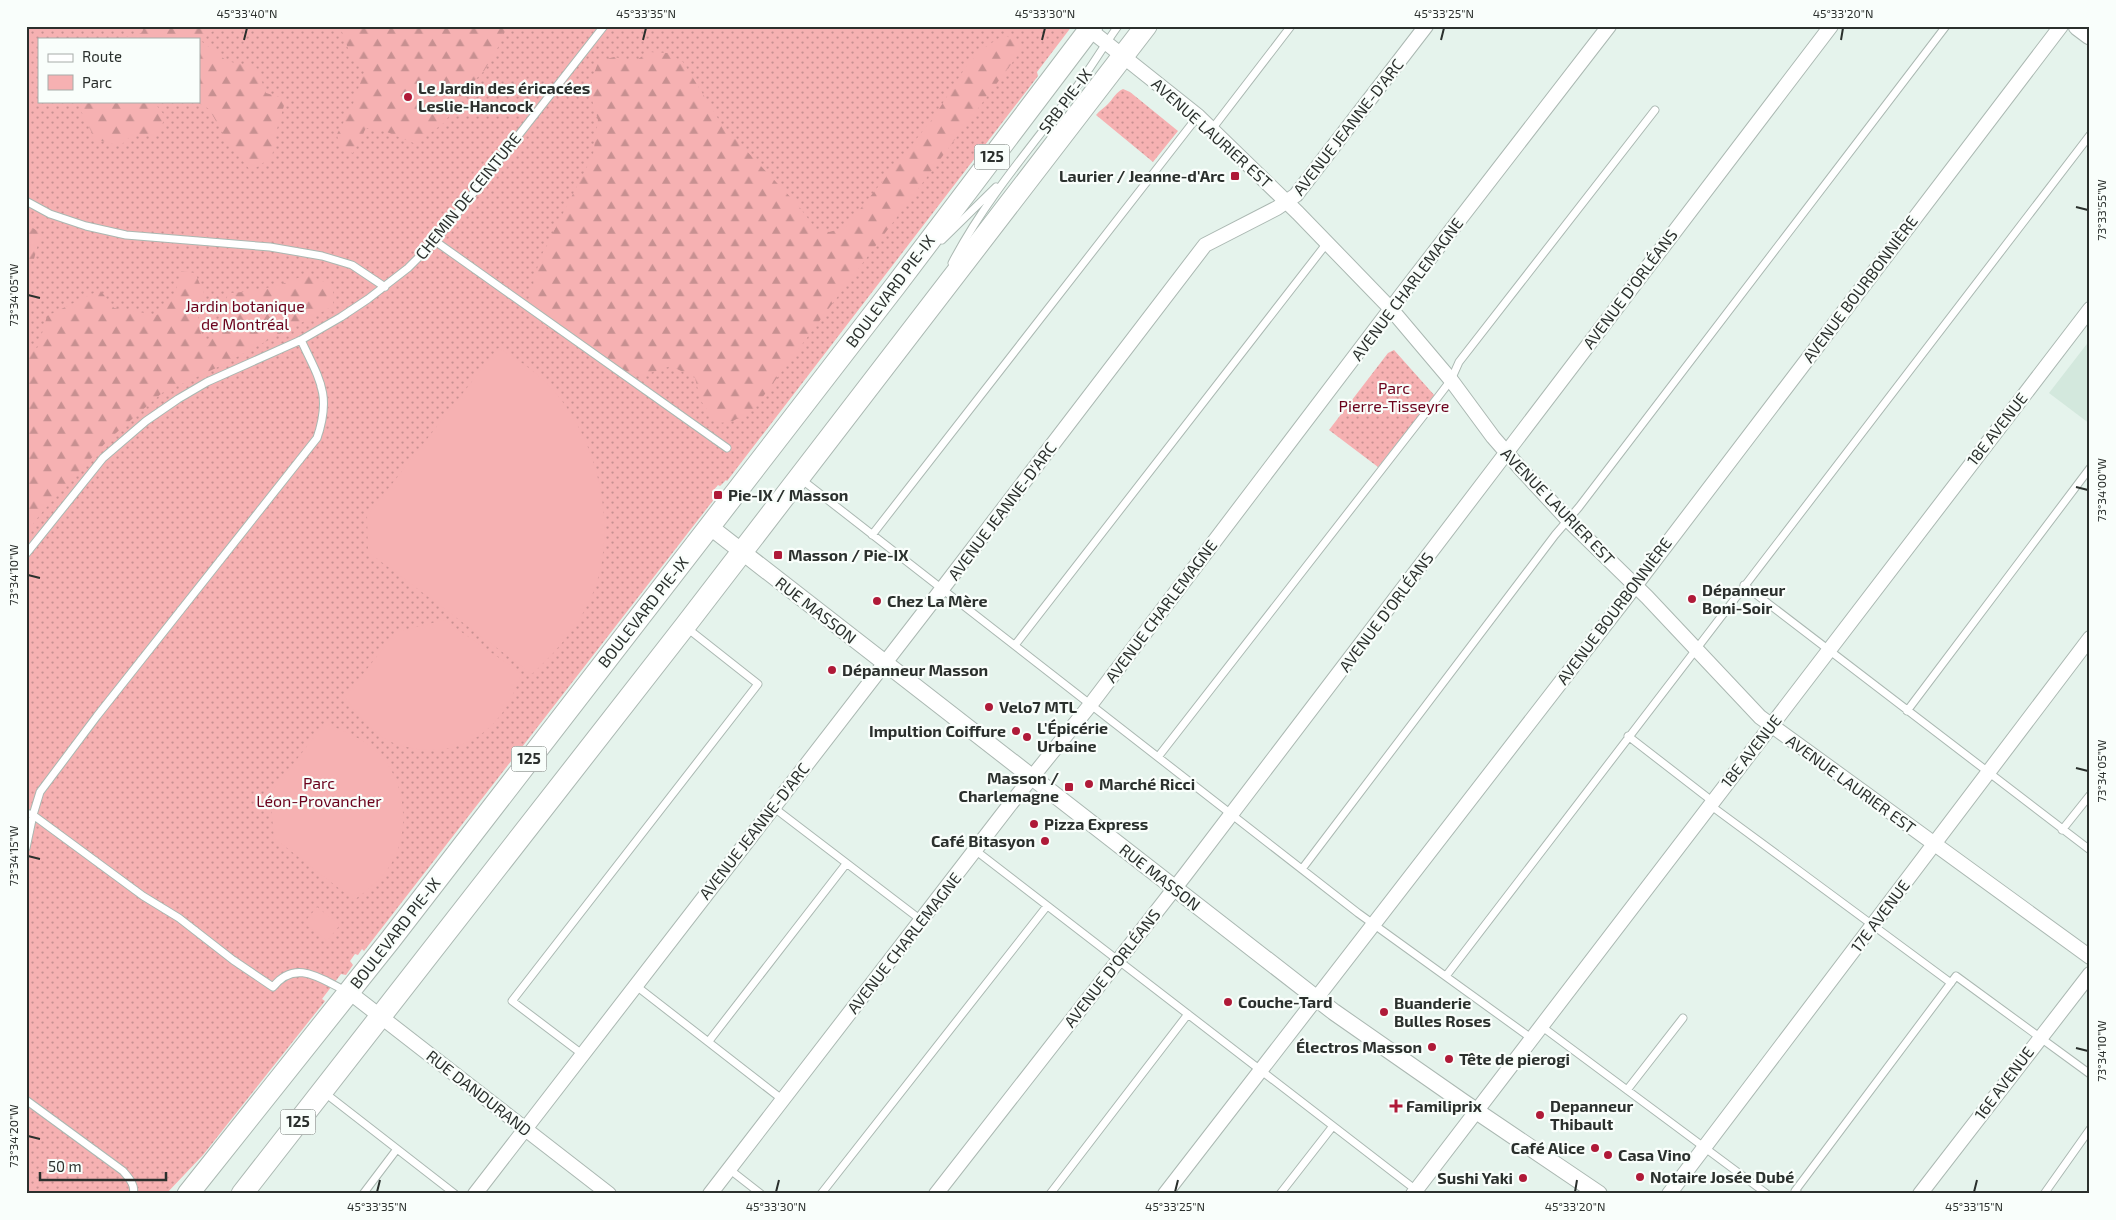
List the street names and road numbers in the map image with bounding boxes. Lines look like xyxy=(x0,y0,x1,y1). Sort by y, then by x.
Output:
street label: AVENUE JEANNE-D'ARC xyxy=(1289,55,1407,199)
street label: SRB PIE-IX xyxy=(1034,64,1095,137)
street label: AVENUE LAURIER EST xyxy=(1148,74,1276,192)
street label: CHEMIN DE CEINTURE xyxy=(411,129,525,263)
road number: 125 xyxy=(974,144,1010,170)
street label: AVENUE BOURBONNIÈRE xyxy=(1798,212,1921,366)
street label: AVENUE CHARLEMAGNE xyxy=(1347,214,1466,364)
street label: AVENUE D'ORLÉANS xyxy=(1579,225,1681,352)
street label: BOULEVARD PIE-IX xyxy=(841,231,938,350)
street label: 18E AVENUE xyxy=(1962,388,2031,469)
street label: AVENUE JEANNE-D'ARC xyxy=(944,438,1060,583)
street label: AVENUE LAURIER EST xyxy=(1498,443,1619,568)
street label: AVENUE BOURBONNIÈRE xyxy=(1552,534,1675,688)
street label: AVENUE CHARLEMAGNE xyxy=(1101,536,1220,686)
street label: AVENUE D'ORLÉANS xyxy=(1335,548,1437,675)
street label: BOULEVARD PIE-IX xyxy=(593,552,692,671)
street label: RUE MASSON xyxy=(772,572,860,647)
street label: 18E AVENUE xyxy=(1716,710,1785,791)
street label: AVENUE LAURIER EST xyxy=(1783,730,1920,837)
road number: 125 xyxy=(512,746,546,772)
street label: AVENUE JEANNE-D'ARC xyxy=(695,759,813,903)
street label: RUE MASSON xyxy=(1116,839,1204,914)
street label: AVENUE CHARLEMAGNE xyxy=(843,868,965,1017)
street label: BOULEVARD PIE-IX xyxy=(345,873,444,992)
street label: 17E AVENUE xyxy=(1846,876,1913,956)
street label: AVENUE D'ORLÉANS xyxy=(1060,905,1164,1030)
street label: 16E AVENUE xyxy=(1970,1042,2037,1123)
street label: RUE DANDURAND xyxy=(423,1046,536,1139)
road number: 125 xyxy=(280,1110,316,1134)

